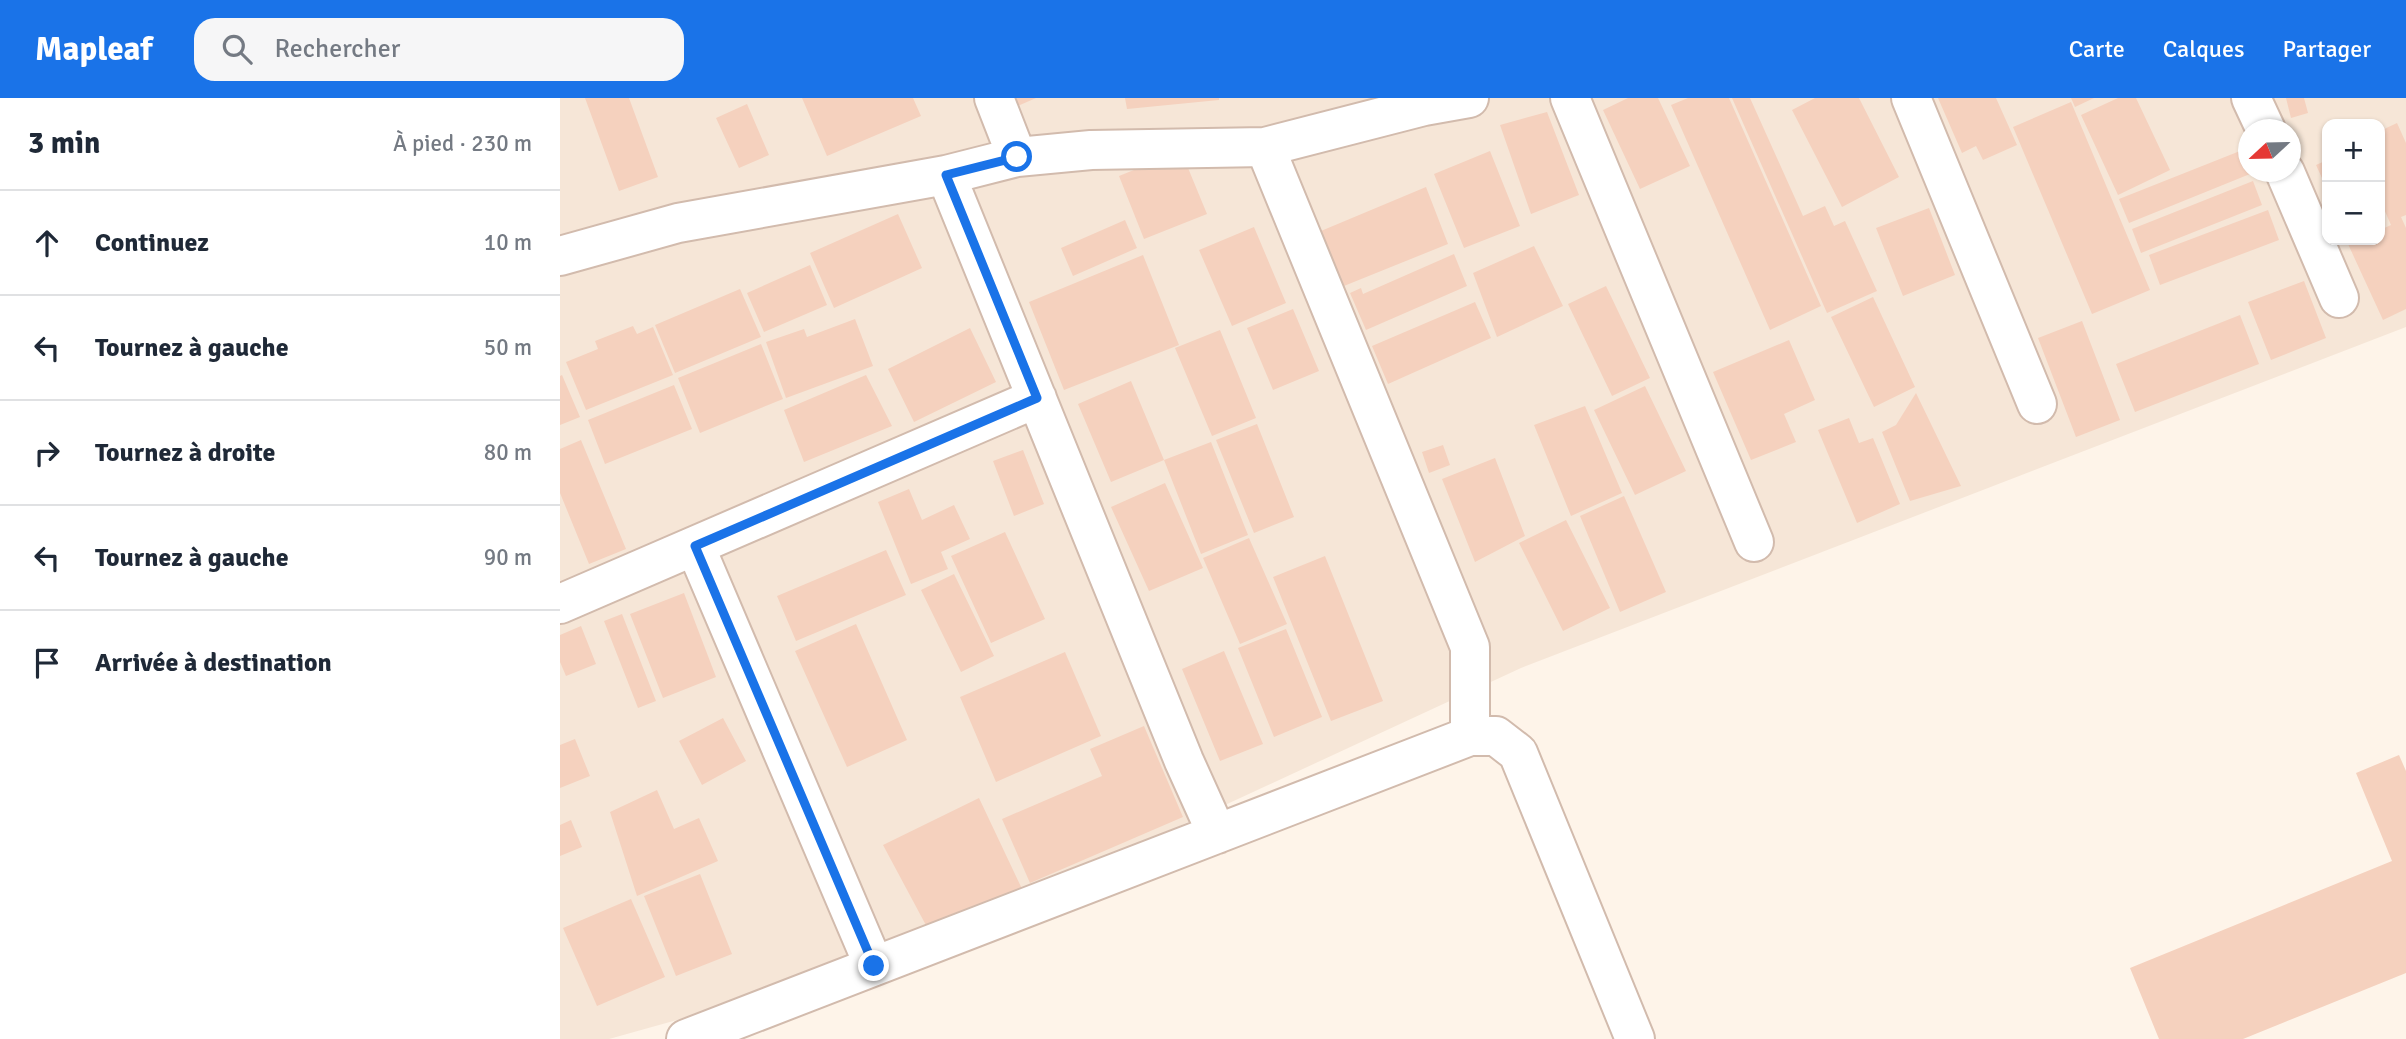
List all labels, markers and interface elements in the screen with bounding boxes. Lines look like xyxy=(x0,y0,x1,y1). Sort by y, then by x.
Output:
search box xyxy=(194,18,684,81)
text: Mapleaf xyxy=(35,29,152,70)
icon: search xyxy=(218,30,256,68)
text: Rechercher xyxy=(274,33,400,65)
text: Carte xyxy=(2069,34,2125,64)
text: Calques xyxy=(2163,34,2244,64)
text: Partager xyxy=(2282,34,2371,64)
north arrow xyxy=(2238,119,2301,182)
map controls xyxy=(2322,119,2385,245)
button: + xyxy=(2322,119,2385,182)
text: 3 min xyxy=(28,125,100,162)
text: À pied · 230 m xyxy=(393,129,532,158)
route start xyxy=(1001,141,1032,172)
button: − xyxy=(2322,182,2385,245)
icon: ahead xyxy=(28,224,66,262)
text: Continuez xyxy=(95,227,209,259)
text: 10 m xyxy=(484,228,532,257)
icon: left xyxy=(28,329,66,367)
text: Tournez à gauche xyxy=(95,332,289,364)
text: 50 m xyxy=(484,333,532,362)
icon: right xyxy=(28,434,66,472)
text: Tournez à droite xyxy=(95,437,275,469)
text: 80 m xyxy=(484,438,532,467)
icon: left xyxy=(28,539,66,577)
text: Tournez à gauche xyxy=(95,542,289,574)
text: 90 m xyxy=(484,543,532,572)
icon: arrive xyxy=(28,644,66,682)
text: Arrivée à destination xyxy=(95,647,332,679)
route end xyxy=(858,950,889,981)

